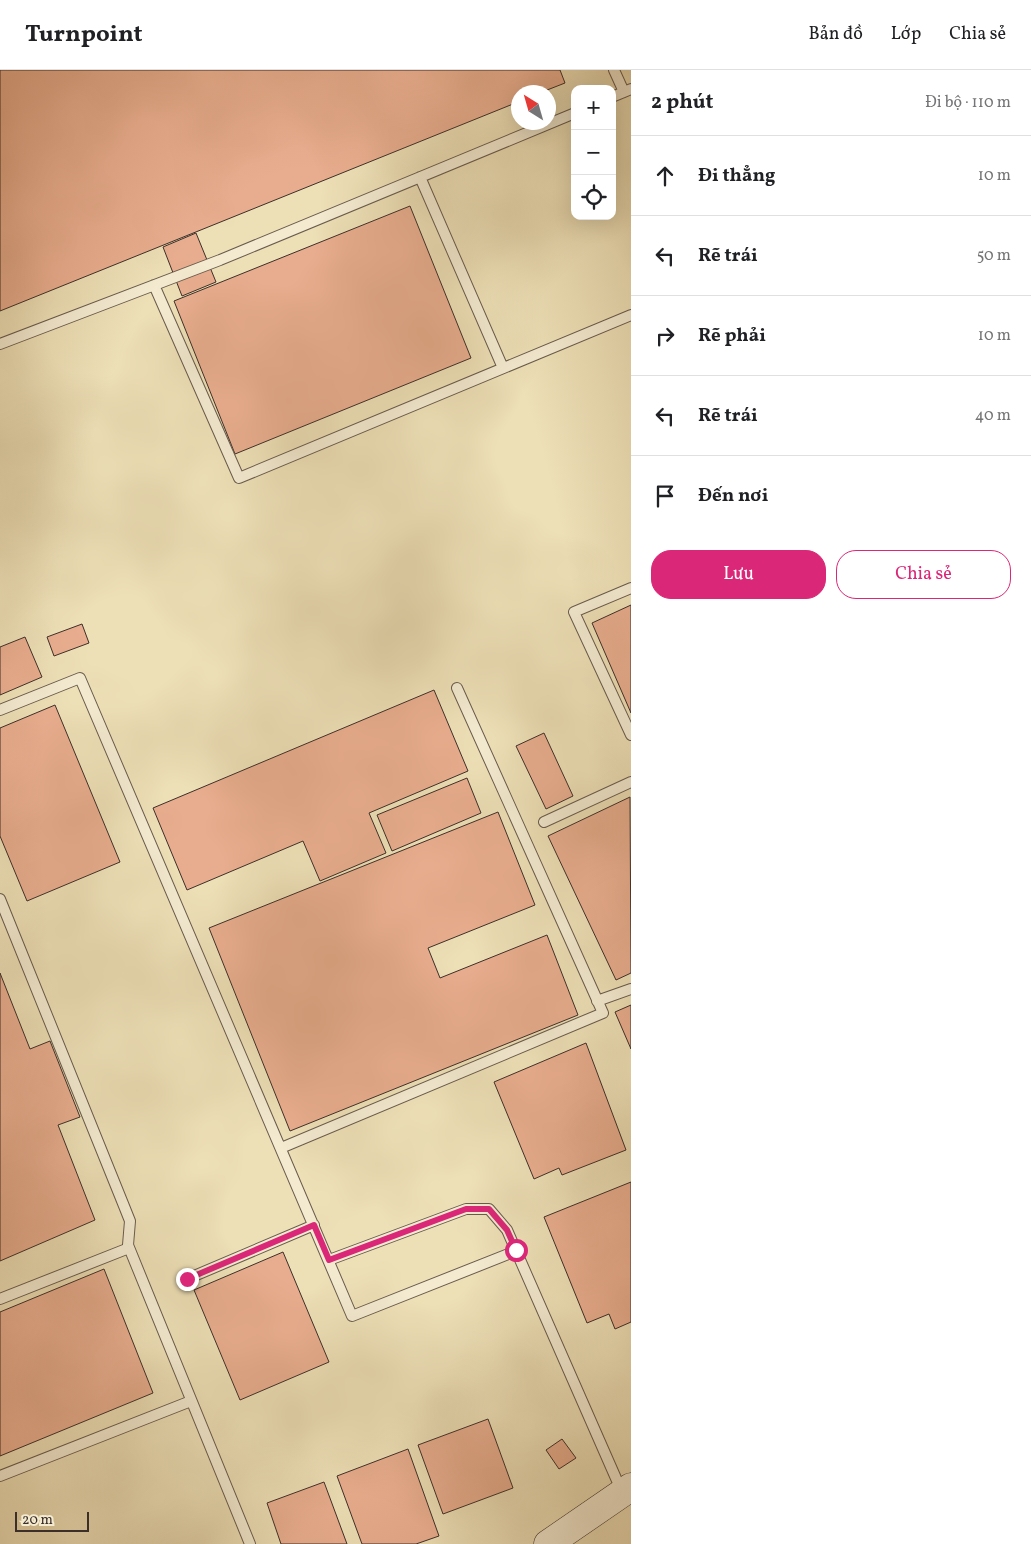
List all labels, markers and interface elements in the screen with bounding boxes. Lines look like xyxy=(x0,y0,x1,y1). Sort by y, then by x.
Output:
text: Turnpoint xyxy=(25,18,143,52)
text: Bản đồ xyxy=(809,22,863,47)
text: Lớp xyxy=(891,22,921,47)
text: Chia sẻ xyxy=(949,22,1006,47)
north arrow xyxy=(511,85,556,130)
map controls xyxy=(571,85,616,220)
button: + xyxy=(571,85,616,130)
text: 2 phút xyxy=(651,88,713,117)
text: Đi bộ · 110 m xyxy=(925,92,1011,114)
button: − xyxy=(571,130,616,175)
icon: ahead xyxy=(651,162,679,190)
text: Đi thẳng xyxy=(698,163,775,189)
text: 10 m xyxy=(978,165,1011,187)
button: locate xyxy=(571,175,616,220)
icon: left xyxy=(651,242,679,270)
text: Rẽ trái xyxy=(698,243,758,269)
text: 50 m xyxy=(977,245,1011,267)
icon: right xyxy=(651,322,679,350)
text: Rẽ phải xyxy=(698,323,766,349)
text: 10 m xyxy=(978,325,1011,347)
icon: left xyxy=(651,402,679,430)
text: Rẽ trái xyxy=(698,403,758,429)
text: 40 m xyxy=(975,405,1011,427)
icon: arrive xyxy=(651,482,679,510)
text: Đến nơi xyxy=(698,483,768,509)
button: Lưu xyxy=(651,550,826,599)
button: Chia sẻ xyxy=(836,550,1011,599)
route start xyxy=(505,1239,528,1262)
route end xyxy=(176,1268,199,1291)
scale bar xyxy=(15,1509,89,1532)
text: 20 m xyxy=(22,1511,53,1530)

